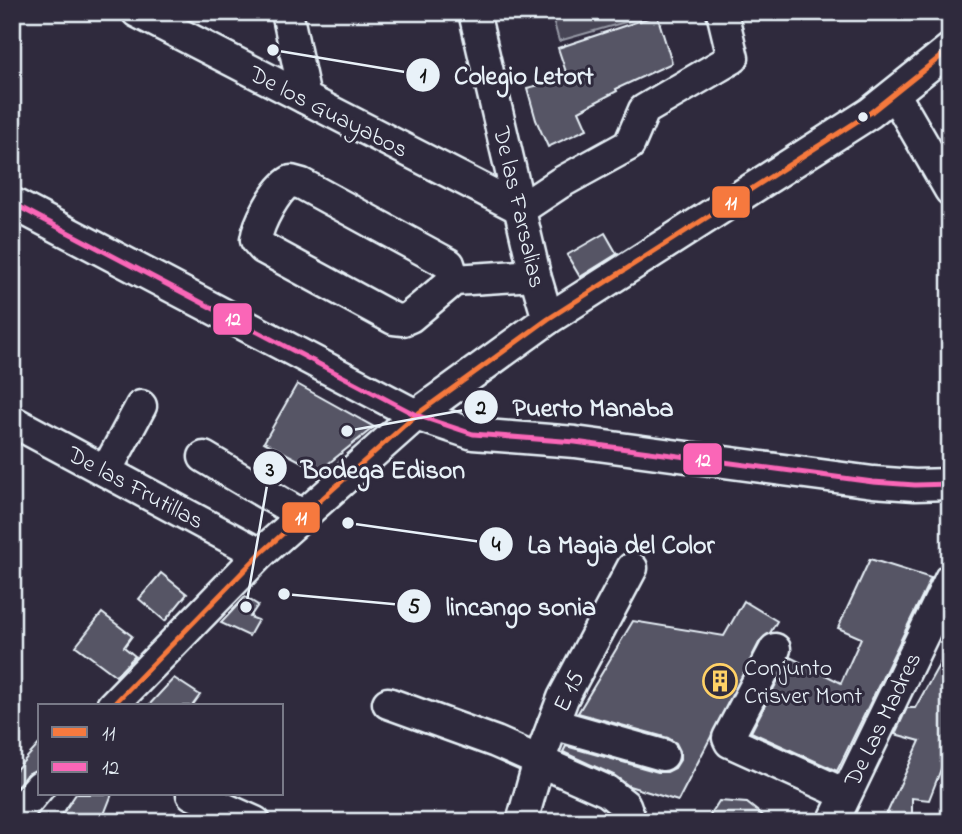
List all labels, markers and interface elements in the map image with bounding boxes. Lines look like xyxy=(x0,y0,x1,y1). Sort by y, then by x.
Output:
callout: Colegio Letort xyxy=(405,51,608,98)
street label: De los Guayabos xyxy=(241,58,414,169)
text: Colegio Letort xyxy=(454,59,594,98)
text: 1 xyxy=(420,62,427,92)
unlabelled marker xyxy=(856,110,870,124)
street label: De las Farsalias xyxy=(482,123,553,292)
line badge: 11 xyxy=(711,185,751,219)
text: 11 xyxy=(725,191,737,218)
line badge: 12 xyxy=(212,302,253,336)
text: 12 xyxy=(225,307,241,334)
callout: Puerto Manaba xyxy=(464,383,688,430)
text: Puerto Manaba xyxy=(512,391,674,429)
text: 2 xyxy=(475,394,487,424)
street label: De las Frutillas xyxy=(60,438,209,540)
line badge: 12 xyxy=(682,442,723,476)
callout: Bodega Edison xyxy=(252,445,479,492)
text: 12 xyxy=(695,448,711,475)
text: Bodega Edison xyxy=(300,453,465,492)
text: 3 xyxy=(265,456,275,486)
line badge: 11 xyxy=(281,501,321,534)
text: 11 xyxy=(295,506,307,533)
callout: La Magia del Color xyxy=(479,521,729,568)
text: La Magia del Color xyxy=(528,528,715,567)
text: 4 xyxy=(492,531,501,561)
callout: lincango sonia xyxy=(396,582,610,629)
text: lincango sonia xyxy=(446,590,596,629)
text: 5 xyxy=(408,593,420,623)
street label: De Las Madres xyxy=(836,647,932,794)
place label: Conjunto Crisver Mont xyxy=(744,652,862,715)
building icon: Conjunto Crisver Mont xyxy=(701,662,739,700)
street label: E 15 xyxy=(546,665,595,718)
legend xyxy=(38,704,284,796)
text: 11 xyxy=(102,720,116,750)
text: 12 xyxy=(102,754,119,784)

